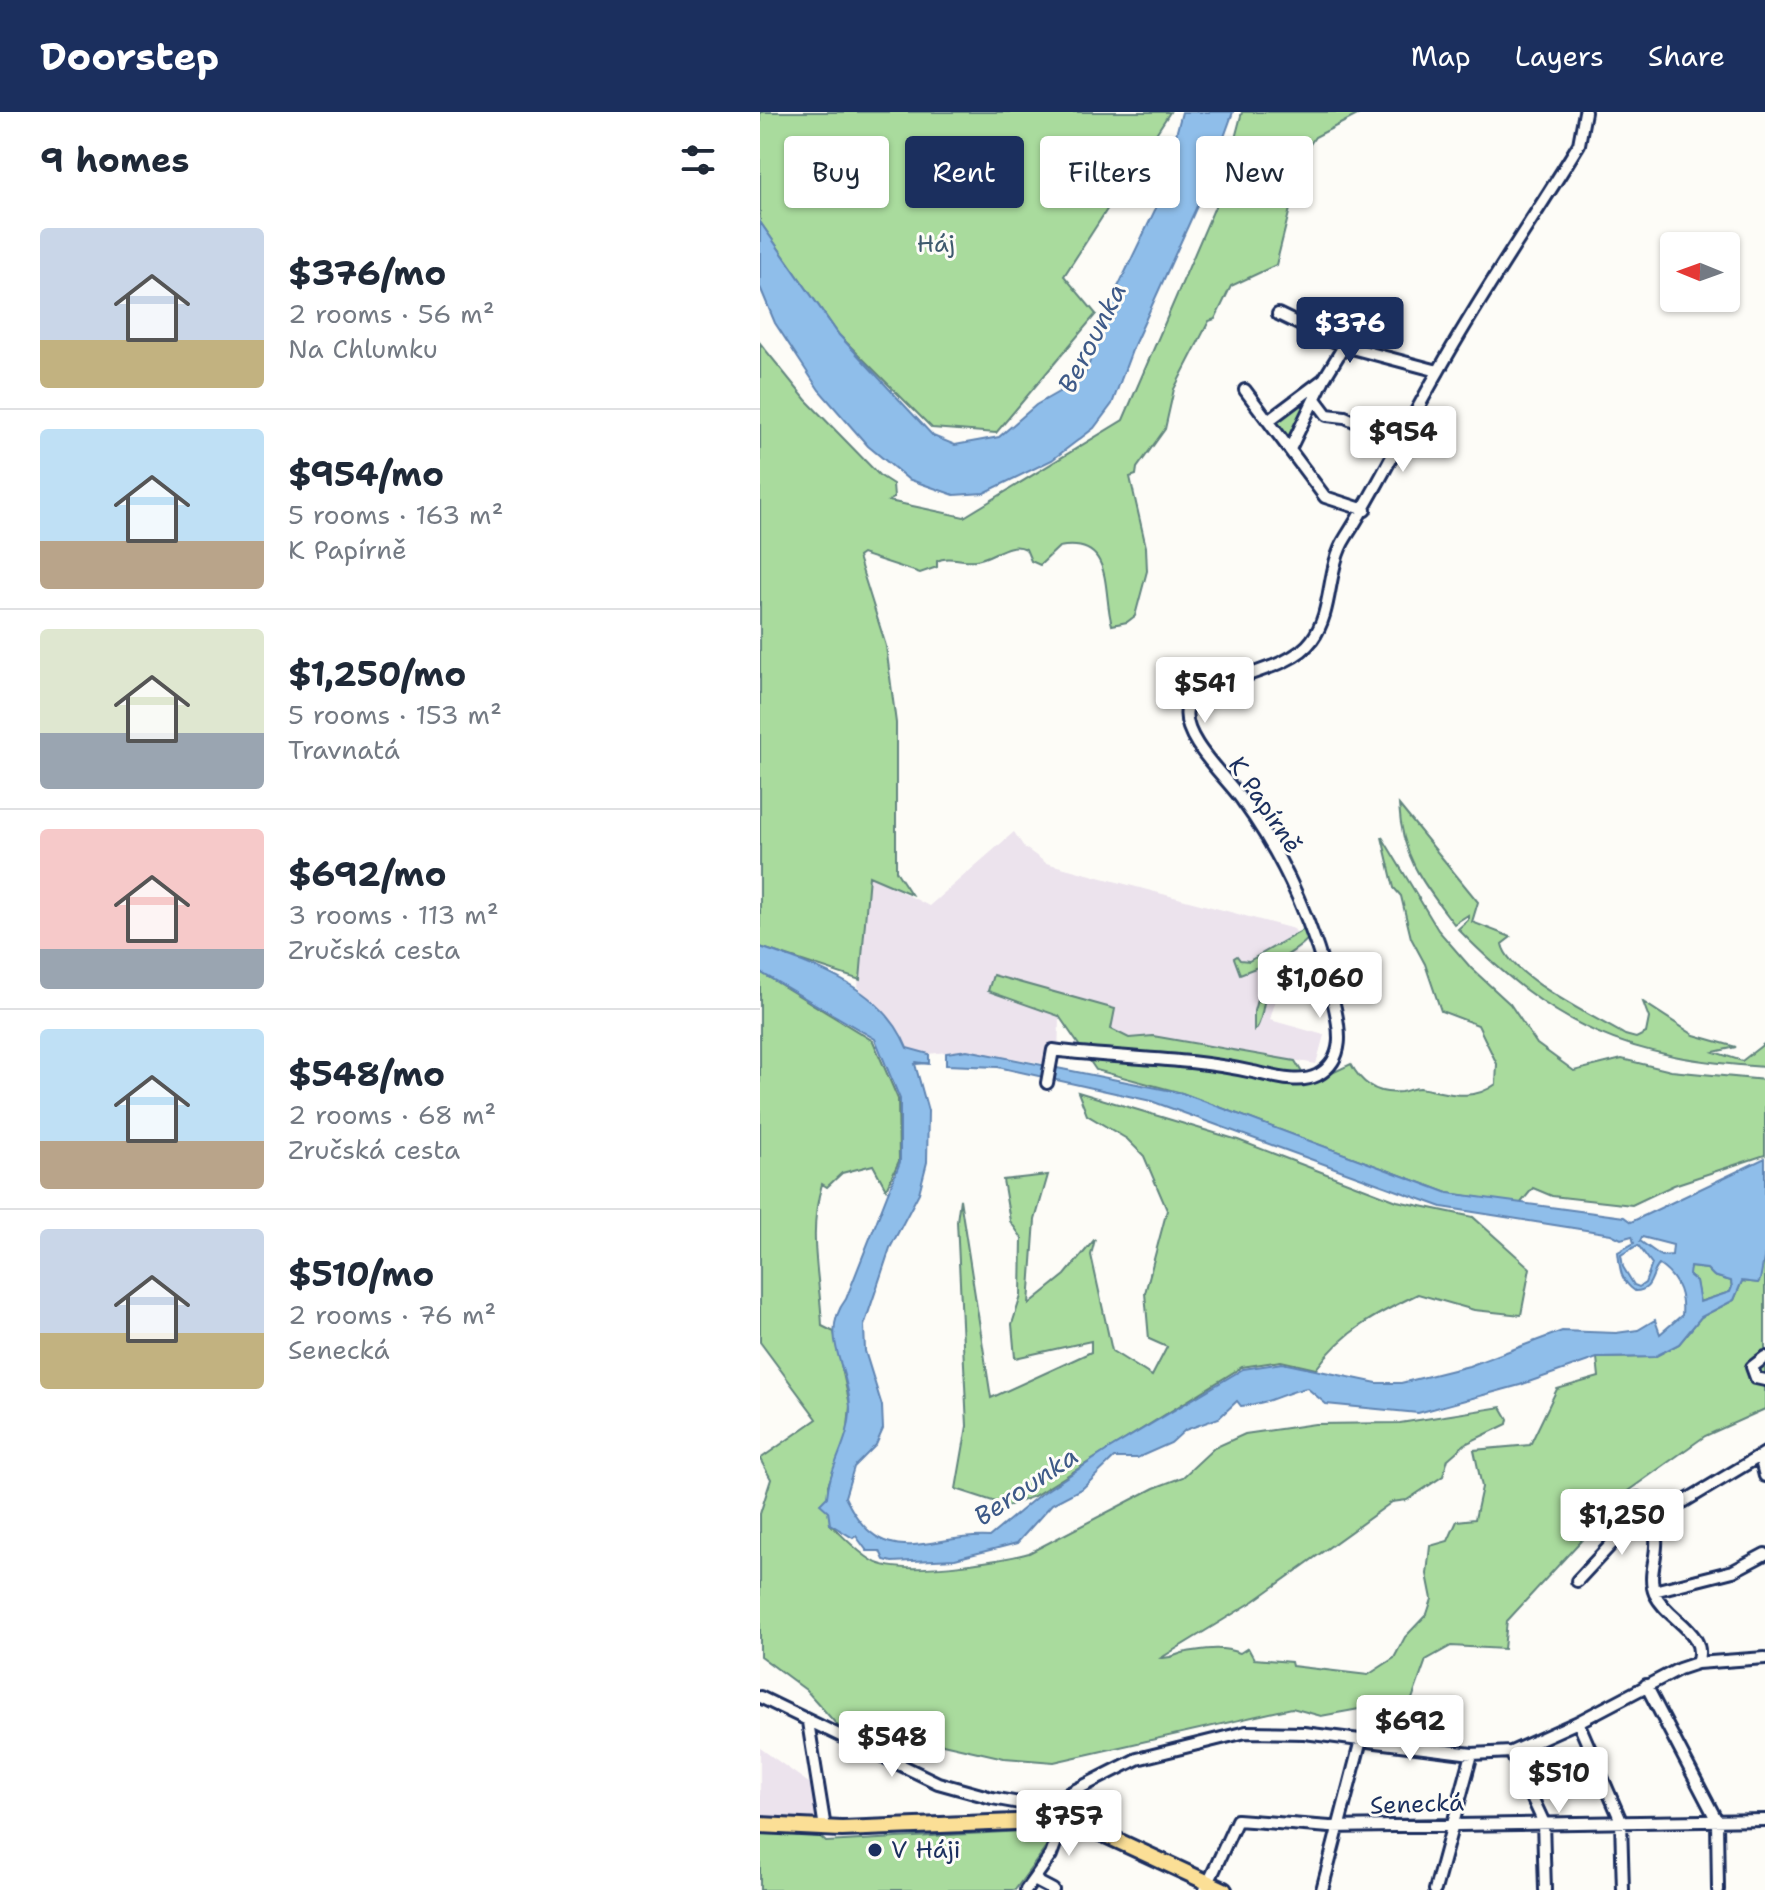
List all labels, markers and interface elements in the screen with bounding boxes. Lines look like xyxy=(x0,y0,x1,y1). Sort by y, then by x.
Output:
text: Doorstep xyxy=(40,31,219,82)
text: Map xyxy=(1411,37,1471,75)
text: Layers xyxy=(1515,37,1604,75)
text: Share xyxy=(1648,37,1725,75)
chip: Buy xyxy=(784,136,889,208)
chip: Rent xyxy=(905,136,1024,208)
chip: Filters xyxy=(1040,136,1180,208)
chip: New xyxy=(1196,136,1313,208)
text: 9 homes xyxy=(40,137,189,183)
icon: filters xyxy=(676,138,720,182)
park label: Háj xyxy=(917,228,955,260)
north arrow xyxy=(1660,232,1740,312)
map controls xyxy=(1660,232,1740,312)
text: $376/mo xyxy=(288,250,446,296)
icon: home xyxy=(104,260,200,356)
water label: Berounka xyxy=(1049,277,1134,399)
text: 2 rooms · 56 m² xyxy=(288,296,495,331)
pin: $376 xyxy=(1303,297,1397,365)
text: $376 xyxy=(1315,305,1385,340)
text: Na Chlumku xyxy=(288,331,438,366)
pin: $954 xyxy=(1356,406,1450,474)
text: $954 xyxy=(1368,414,1438,449)
text: $954/mo xyxy=(288,451,444,497)
icon: home xyxy=(104,461,200,557)
text: 5 rooms · 163 m² xyxy=(288,497,503,532)
text: K Papírně xyxy=(288,532,407,567)
text: $1,250/mo xyxy=(288,651,466,697)
pin: $541 xyxy=(1158,657,1252,725)
icon: home xyxy=(104,661,200,757)
text: $541 xyxy=(1174,665,1236,700)
text: 5 rooms · 153 m² xyxy=(288,697,502,732)
text: Travnatá xyxy=(288,732,400,767)
street label: K Papírně xyxy=(1221,751,1309,859)
text: $692/mo xyxy=(288,851,447,897)
icon: home xyxy=(104,861,200,957)
text: 3 rooms · 113 m² xyxy=(288,897,499,932)
text: Zručská cesta xyxy=(288,932,460,967)
pin: $1,060 xyxy=(1255,952,1385,1020)
text: $1,060 xyxy=(1276,960,1364,995)
text: $548/mo xyxy=(288,1051,445,1097)
icon: home xyxy=(104,1061,200,1157)
text: 2 rooms · 68 m² xyxy=(288,1097,496,1132)
text: Zručská cesta xyxy=(288,1132,460,1167)
text: $510/mo xyxy=(288,1251,434,1297)
icon: home xyxy=(104,1261,200,1357)
text: 2 rooms · 76 m² xyxy=(288,1297,496,1332)
text: Senecká xyxy=(288,1332,390,1367)
water label: Berounka xyxy=(967,1438,1085,1533)
pin: $1,250 xyxy=(1557,1489,1687,1557)
text: $1,250 xyxy=(1579,1497,1665,1532)
pin: $692 xyxy=(1363,1695,1457,1763)
text: $692 xyxy=(1375,1703,1445,1738)
pin: $548 xyxy=(845,1711,939,1779)
text: $548 xyxy=(857,1719,927,1754)
pin: $510 xyxy=(1512,1747,1606,1815)
text: $510 xyxy=(1528,1755,1590,1790)
street label: Senecká xyxy=(1369,1786,1465,1822)
pin: $757 xyxy=(1022,1790,1116,1858)
text: $757 xyxy=(1035,1798,1104,1833)
place label: V Háji xyxy=(891,1834,961,1866)
marker: V Háji xyxy=(866,1841,884,1859)

